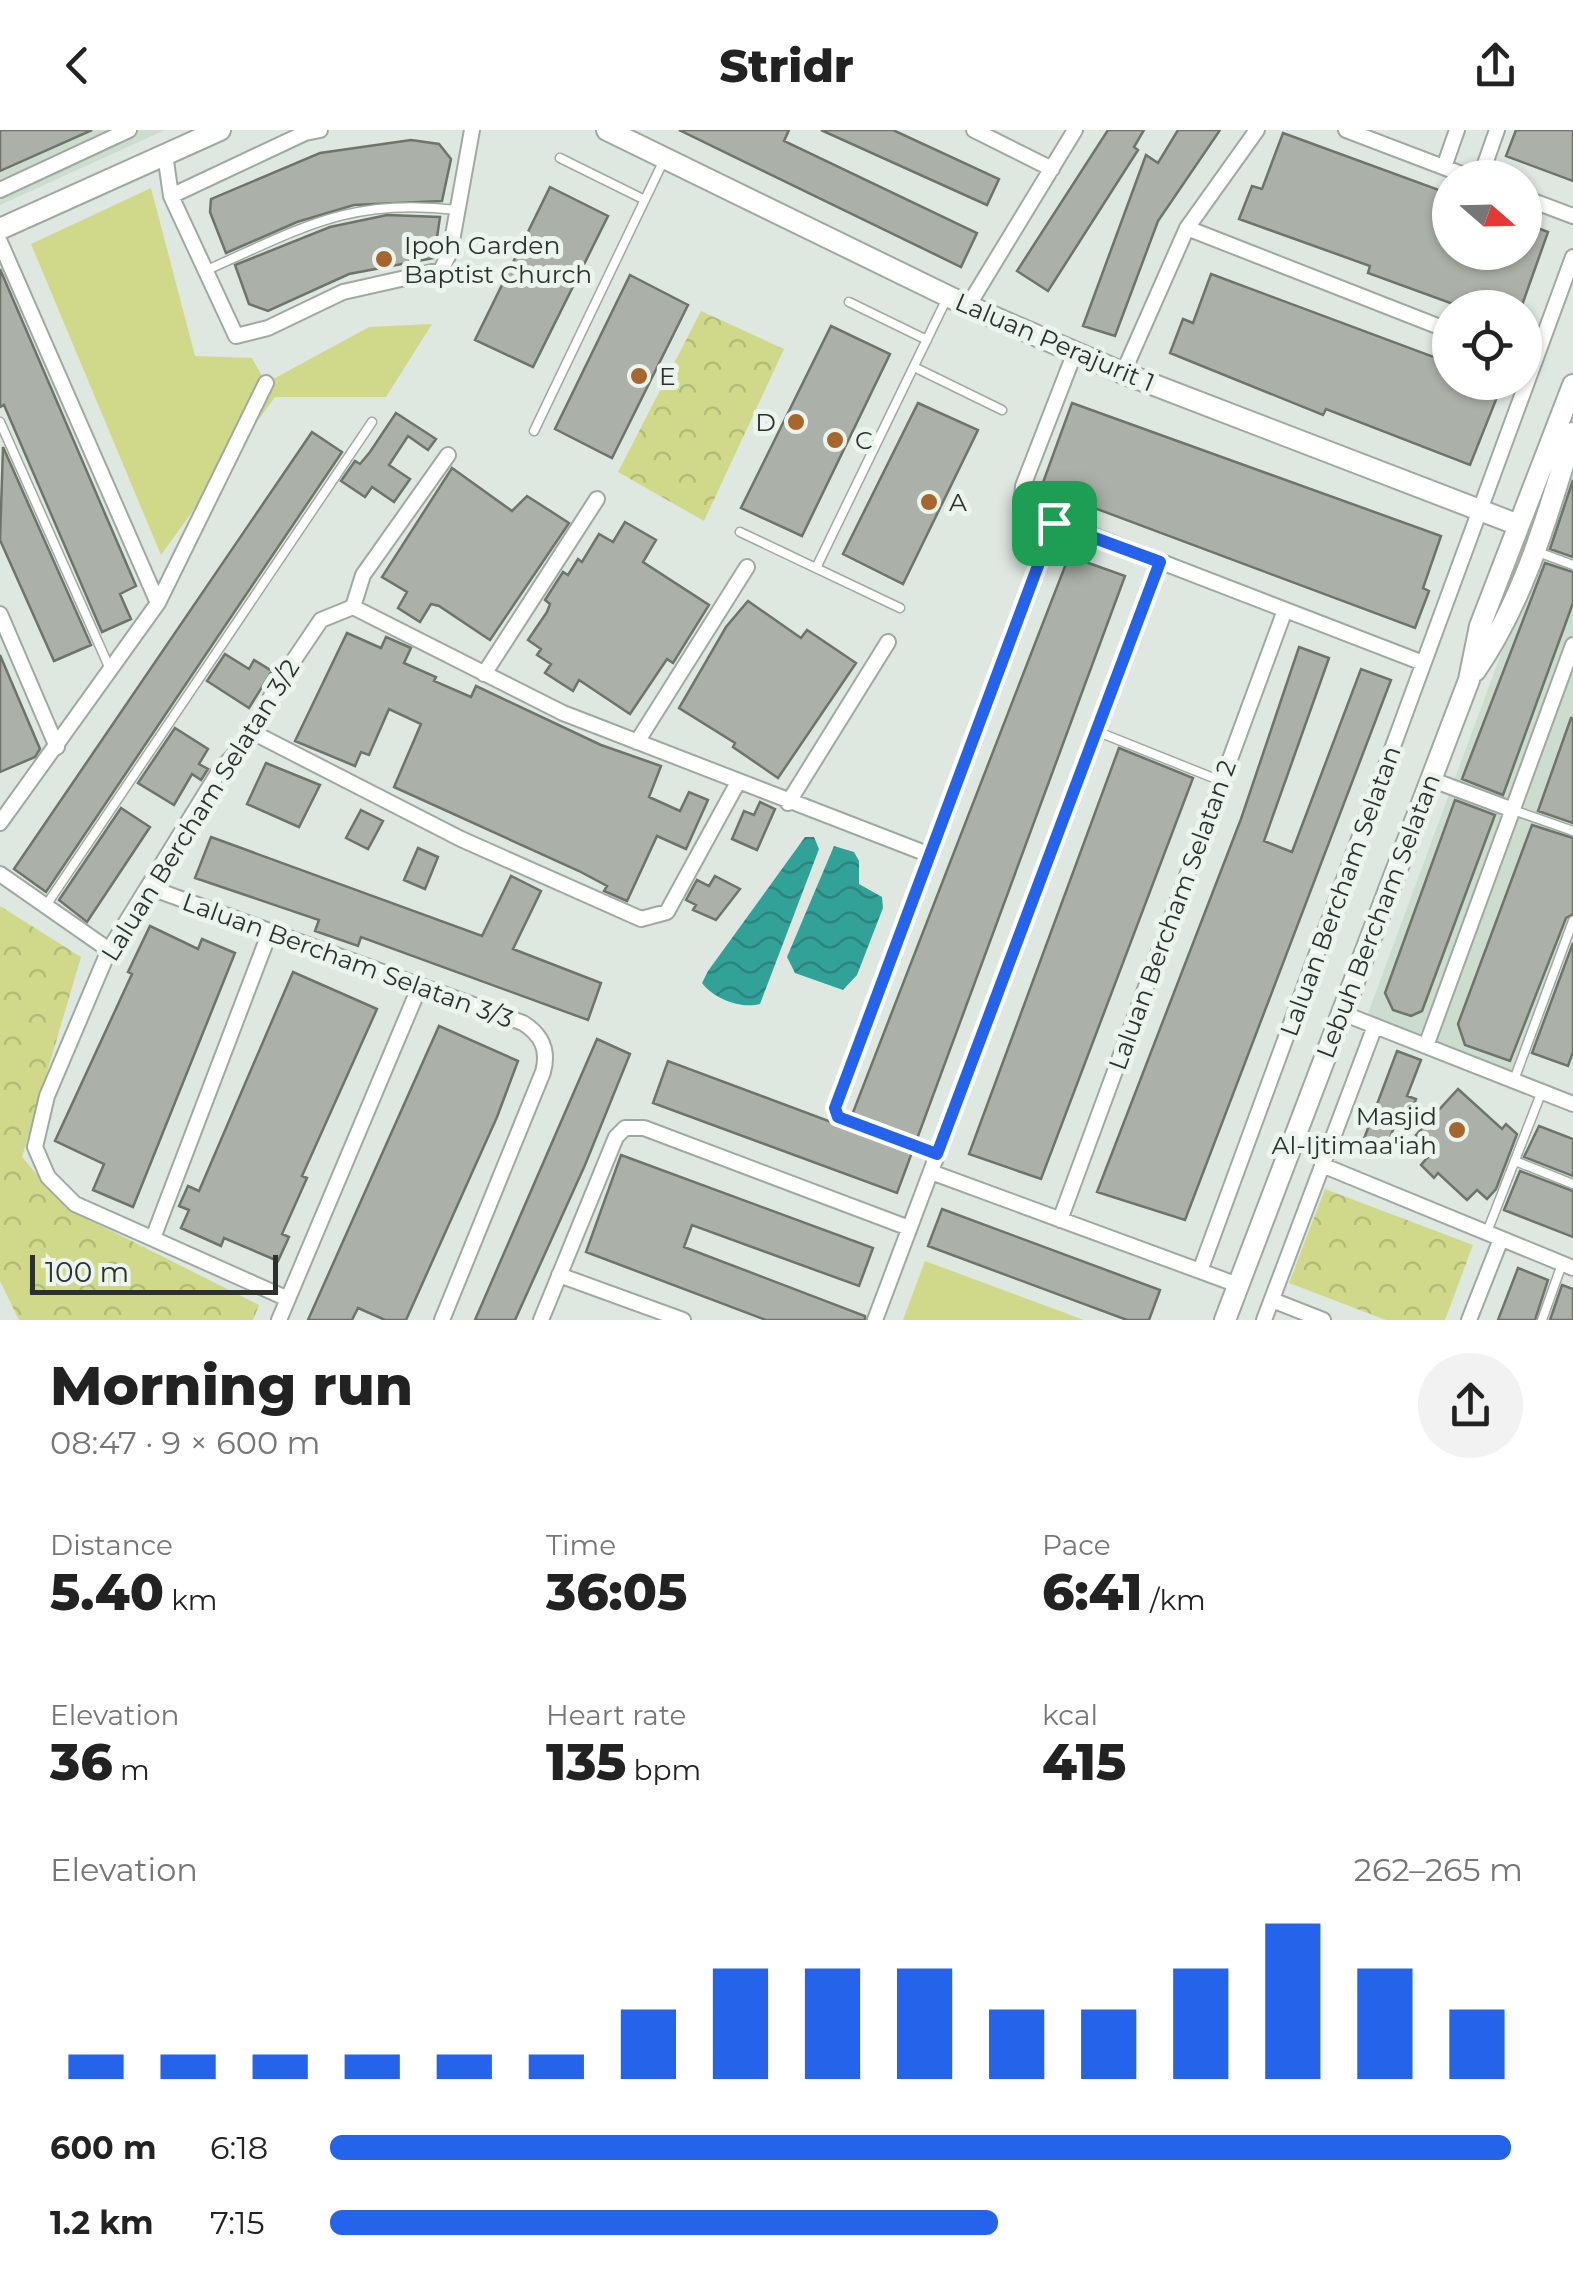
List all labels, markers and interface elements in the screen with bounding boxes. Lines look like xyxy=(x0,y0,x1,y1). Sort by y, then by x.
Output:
icon: back xyxy=(50,38,105,93)
text: Stridr xyxy=(719,38,854,93)
icon: share xyxy=(1468,38,1523,93)
north arrow xyxy=(1432,160,1542,270)
map controls xyxy=(1432,160,1542,400)
place label: Ipoh Garden Baptist Church xyxy=(404,230,592,289)
marker: Ipoh Garden Baptist Church xyxy=(373,248,395,270)
street label: Laluan Perajurit 1 xyxy=(951,287,1159,397)
button: locate xyxy=(1432,290,1542,400)
place label: E xyxy=(659,361,676,391)
marker: E xyxy=(628,365,650,387)
place label: D xyxy=(755,407,776,437)
marker: D xyxy=(785,411,807,433)
place label: C xyxy=(855,425,873,455)
marker: C xyxy=(824,429,846,451)
pin xyxy=(1012,481,1097,566)
place label: A xyxy=(949,487,967,517)
marker: A xyxy=(918,491,940,513)
icon: arrive xyxy=(1027,496,1082,551)
street label: Laluan Bercham Selatan 3/2 xyxy=(95,654,305,966)
street label: Laluan Bercham Selatan xyxy=(1273,742,1407,1040)
street label: Laluan Bercham Selatan 2 xyxy=(1102,756,1242,1074)
street label: Lebuh Bercham Selatan xyxy=(1310,769,1446,1063)
street label: Laluan Bercham Selatan 3/3 xyxy=(178,886,518,1034)
place label: Masjid Al-Ijtimaa'iah xyxy=(1272,1101,1437,1160)
marker: Masjid Al-Ijtimaa'iah xyxy=(1446,1119,1468,1141)
scale bar xyxy=(30,1250,278,1294)
text: 100 m xyxy=(45,1255,129,1289)
text: Morning run xyxy=(50,1352,413,1419)
button: share xyxy=(1418,1353,1523,1458)
text: 08:47 · 9 × 600 m xyxy=(50,1423,320,1462)
text: Distance xyxy=(50,1528,173,1562)
text: Time xyxy=(546,1528,616,1562)
text: Pace xyxy=(1042,1528,1111,1562)
text: 5.40 xyxy=(50,1562,164,1623)
text: 36:05 xyxy=(546,1562,687,1623)
text: 6:41 xyxy=(1042,1562,1143,1623)
text: km xyxy=(164,1583,218,1617)
text: /km xyxy=(1143,1583,1206,1617)
text: Elevation xyxy=(50,1698,179,1732)
text: Heart rate xyxy=(546,1698,687,1732)
text: kcal xyxy=(1042,1698,1098,1732)
text: 36 xyxy=(50,1732,113,1793)
text: 135 xyxy=(546,1732,626,1793)
text: 415 xyxy=(1042,1732,1126,1793)
text: m xyxy=(113,1753,150,1787)
text: bpm xyxy=(626,1753,701,1787)
text: Elevation xyxy=(50,1850,198,1889)
text: 262–265 m xyxy=(1354,1850,1523,1889)
text: 600 m xyxy=(50,2128,156,2167)
text: 6:18 xyxy=(210,2128,268,2167)
text: 1.2 km xyxy=(50,2203,154,2242)
text: 7:15 xyxy=(210,2203,265,2242)

